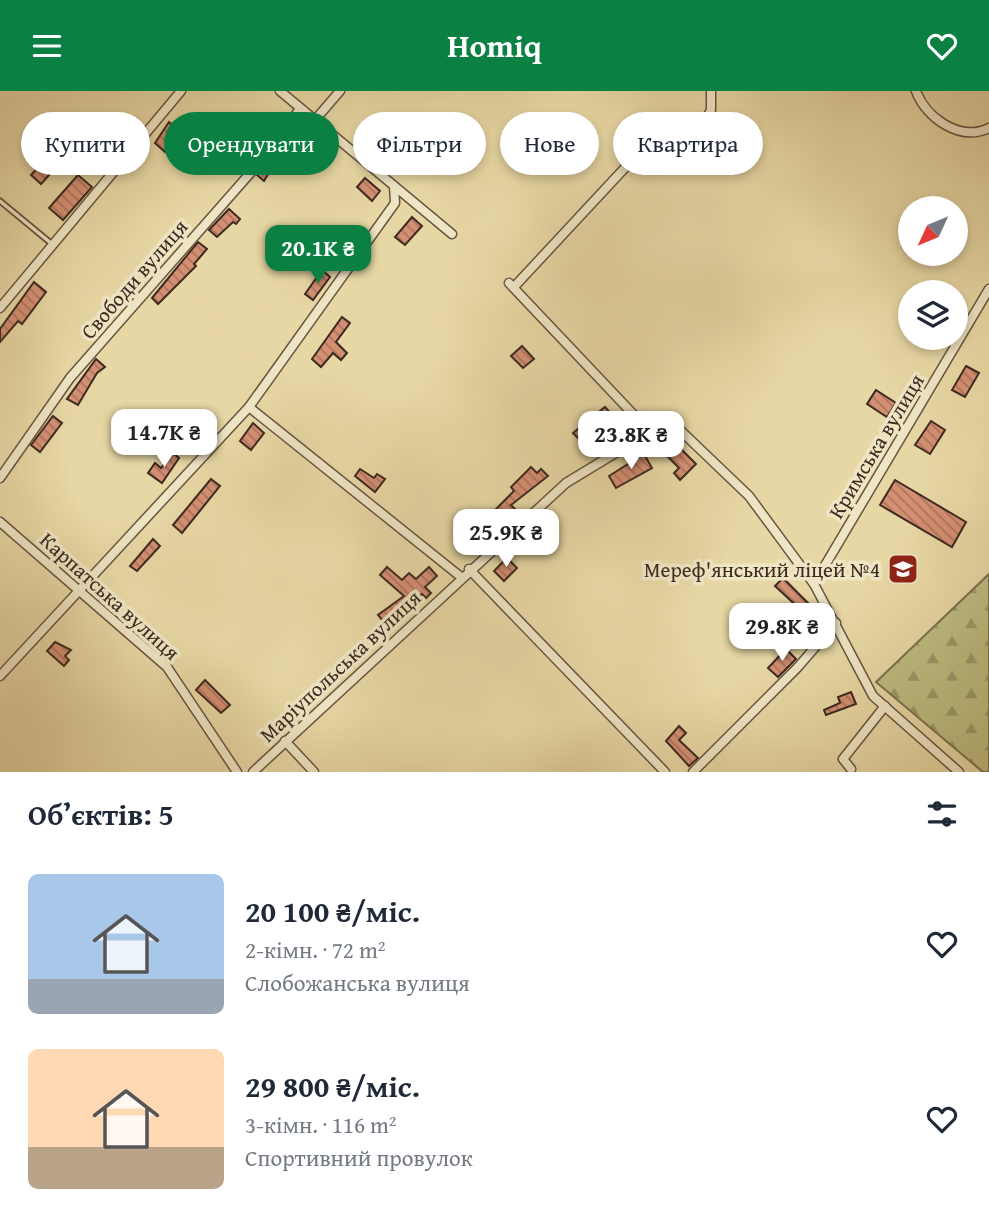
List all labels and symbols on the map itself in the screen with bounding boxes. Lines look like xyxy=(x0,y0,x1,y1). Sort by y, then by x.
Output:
north arrow xyxy=(898,196,968,266)
street label: Свободи вулиця xyxy=(73,212,195,346)
pin: 20.1K ₴ xyxy=(253,225,383,285)
street label: Кримська вулиця xyxy=(820,367,932,524)
pin: 14.7K ₴ xyxy=(99,409,229,469)
pin: 23.8K ₴ xyxy=(566,411,696,471)
pin: 25.9K ₴ xyxy=(441,510,571,569)
street label: Карпатська вулиця xyxy=(33,525,187,668)
school or university icon: Мереф'янський ліцей №4 xyxy=(886,552,920,586)
place label: Мереф'янський ліцей №4 xyxy=(644,554,880,585)
street label: Маріупольська вулиця xyxy=(252,583,428,749)
pin: 29.8K ₴ xyxy=(717,603,847,663)

